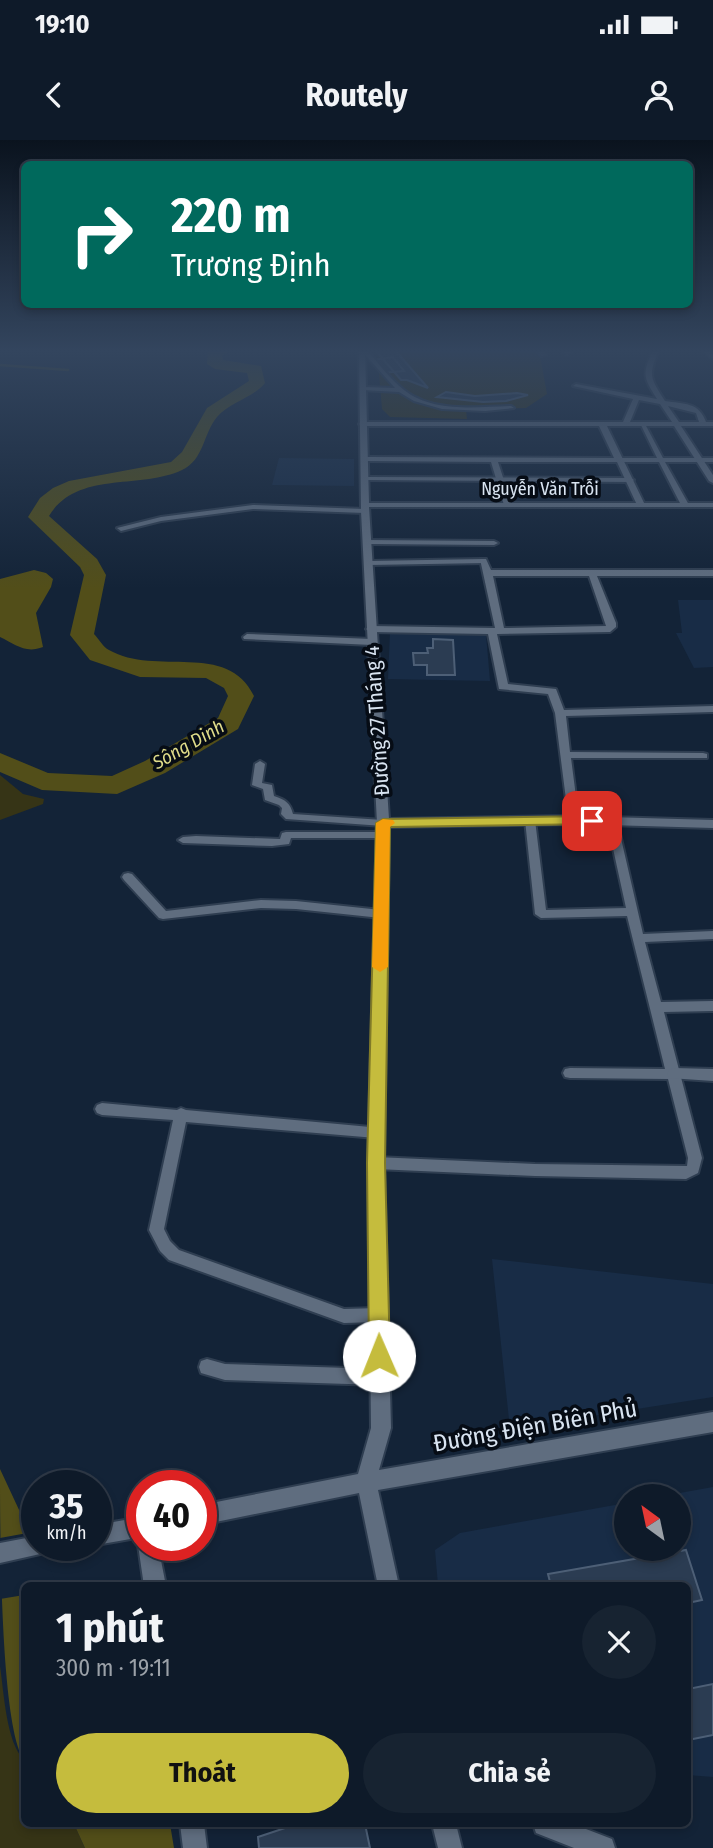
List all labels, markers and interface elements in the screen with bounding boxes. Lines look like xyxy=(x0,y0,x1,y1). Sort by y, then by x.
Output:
text: 19:10 xyxy=(35,9,90,40)
icon: back xyxy=(35,76,73,114)
text: Routely xyxy=(306,76,407,114)
icon: person xyxy=(640,76,678,114)
text: 220 m xyxy=(171,186,291,245)
icon: right xyxy=(56,189,147,280)
text: Trương Định xyxy=(171,246,331,284)
street label: Nguyễn Văn Trỗi xyxy=(481,478,599,500)
street label: Đường 27 Tháng 4 xyxy=(359,645,395,797)
water label: Sông Dinh xyxy=(147,715,228,775)
pin xyxy=(562,791,622,851)
icon: arrive xyxy=(573,802,611,840)
position arrow xyxy=(342,1319,416,1393)
street label: Đường Điện Biên Phủ xyxy=(431,1394,639,1458)
speed limit sign: 40 xyxy=(126,1470,217,1561)
north arrow xyxy=(614,1484,691,1561)
map controls xyxy=(614,1484,691,1561)
text: 35 xyxy=(50,1485,83,1527)
text: km/h xyxy=(46,1522,87,1544)
text: 1 phút xyxy=(56,1603,164,1653)
button: close xyxy=(582,1605,656,1679)
text: 300 m · 19:11 xyxy=(56,1654,171,1682)
button: Thoát xyxy=(56,1733,349,1813)
button: Chia sẻ xyxy=(363,1733,656,1813)

